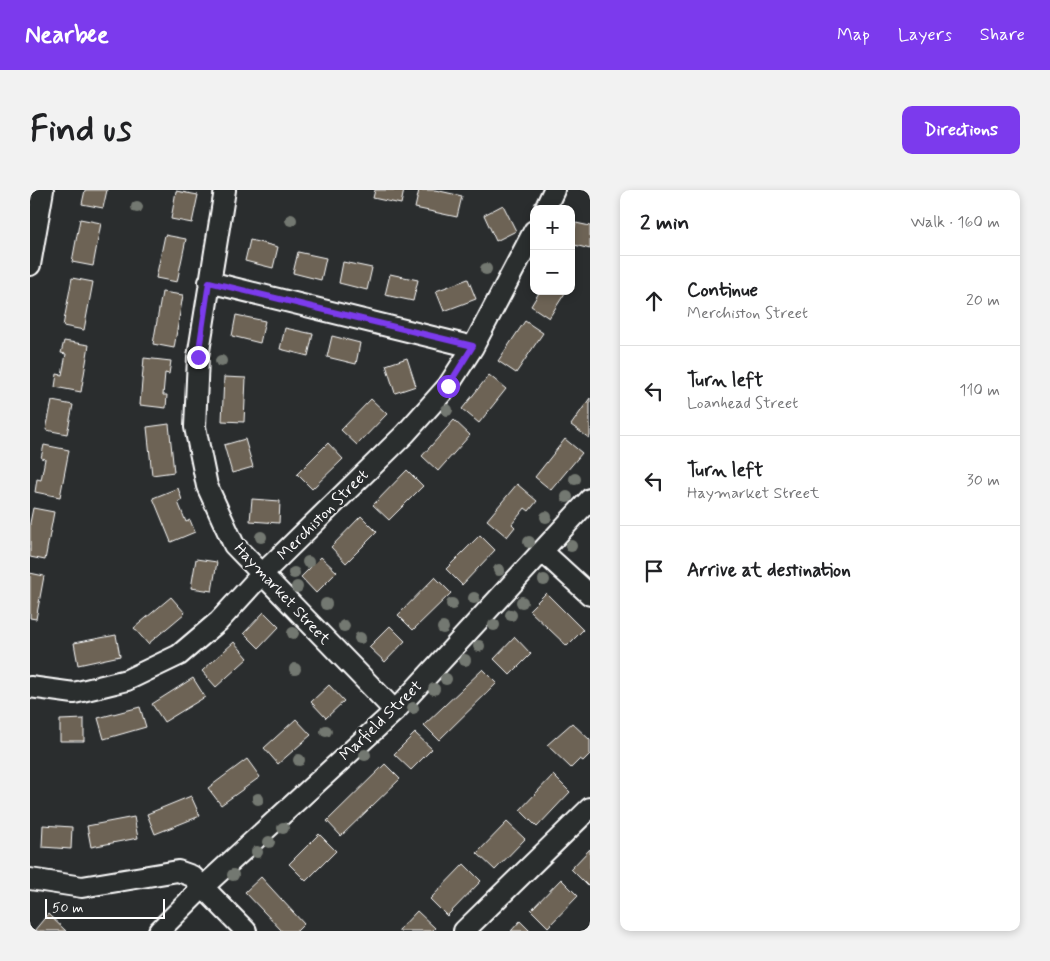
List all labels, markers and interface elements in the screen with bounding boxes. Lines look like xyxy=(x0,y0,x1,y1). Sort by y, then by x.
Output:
text: Nearbee xyxy=(25,20,109,51)
text: Map xyxy=(837,23,870,47)
text: Layers xyxy=(898,23,952,47)
text: Share xyxy=(980,23,1025,47)
button: Directions xyxy=(902,106,1020,154)
text: Find us xyxy=(30,107,132,153)
map controls xyxy=(530,205,575,295)
button: + xyxy=(530,205,575,250)
text: 2 min xyxy=(640,209,689,237)
text: Walk · 160 m xyxy=(910,212,1000,233)
button: − xyxy=(530,250,575,295)
text: Continue xyxy=(687,278,758,303)
icon: ahead xyxy=(640,287,668,315)
text: 20 m xyxy=(966,290,1000,311)
text: Merchiston Street xyxy=(687,303,808,324)
route end xyxy=(187,346,210,369)
text: Turn left xyxy=(687,368,763,393)
route start xyxy=(437,375,460,398)
icon: left xyxy=(640,377,668,405)
text: 110 m xyxy=(959,380,1000,401)
text: Loanhead Street xyxy=(687,393,798,414)
text: Turn left xyxy=(687,458,763,483)
street label: Merchiston Street xyxy=(273,465,373,565)
icon: left xyxy=(640,467,668,495)
text: 30 m xyxy=(967,470,1000,491)
text: Haymarket Street xyxy=(687,483,819,504)
street label: Haymarket Street xyxy=(229,538,335,650)
icon: arrive xyxy=(640,557,668,585)
text: Arrive at destination xyxy=(687,558,851,583)
street label: Marfield Street xyxy=(335,676,427,766)
scale bar xyxy=(45,896,165,919)
text: 50 m xyxy=(52,899,83,917)

